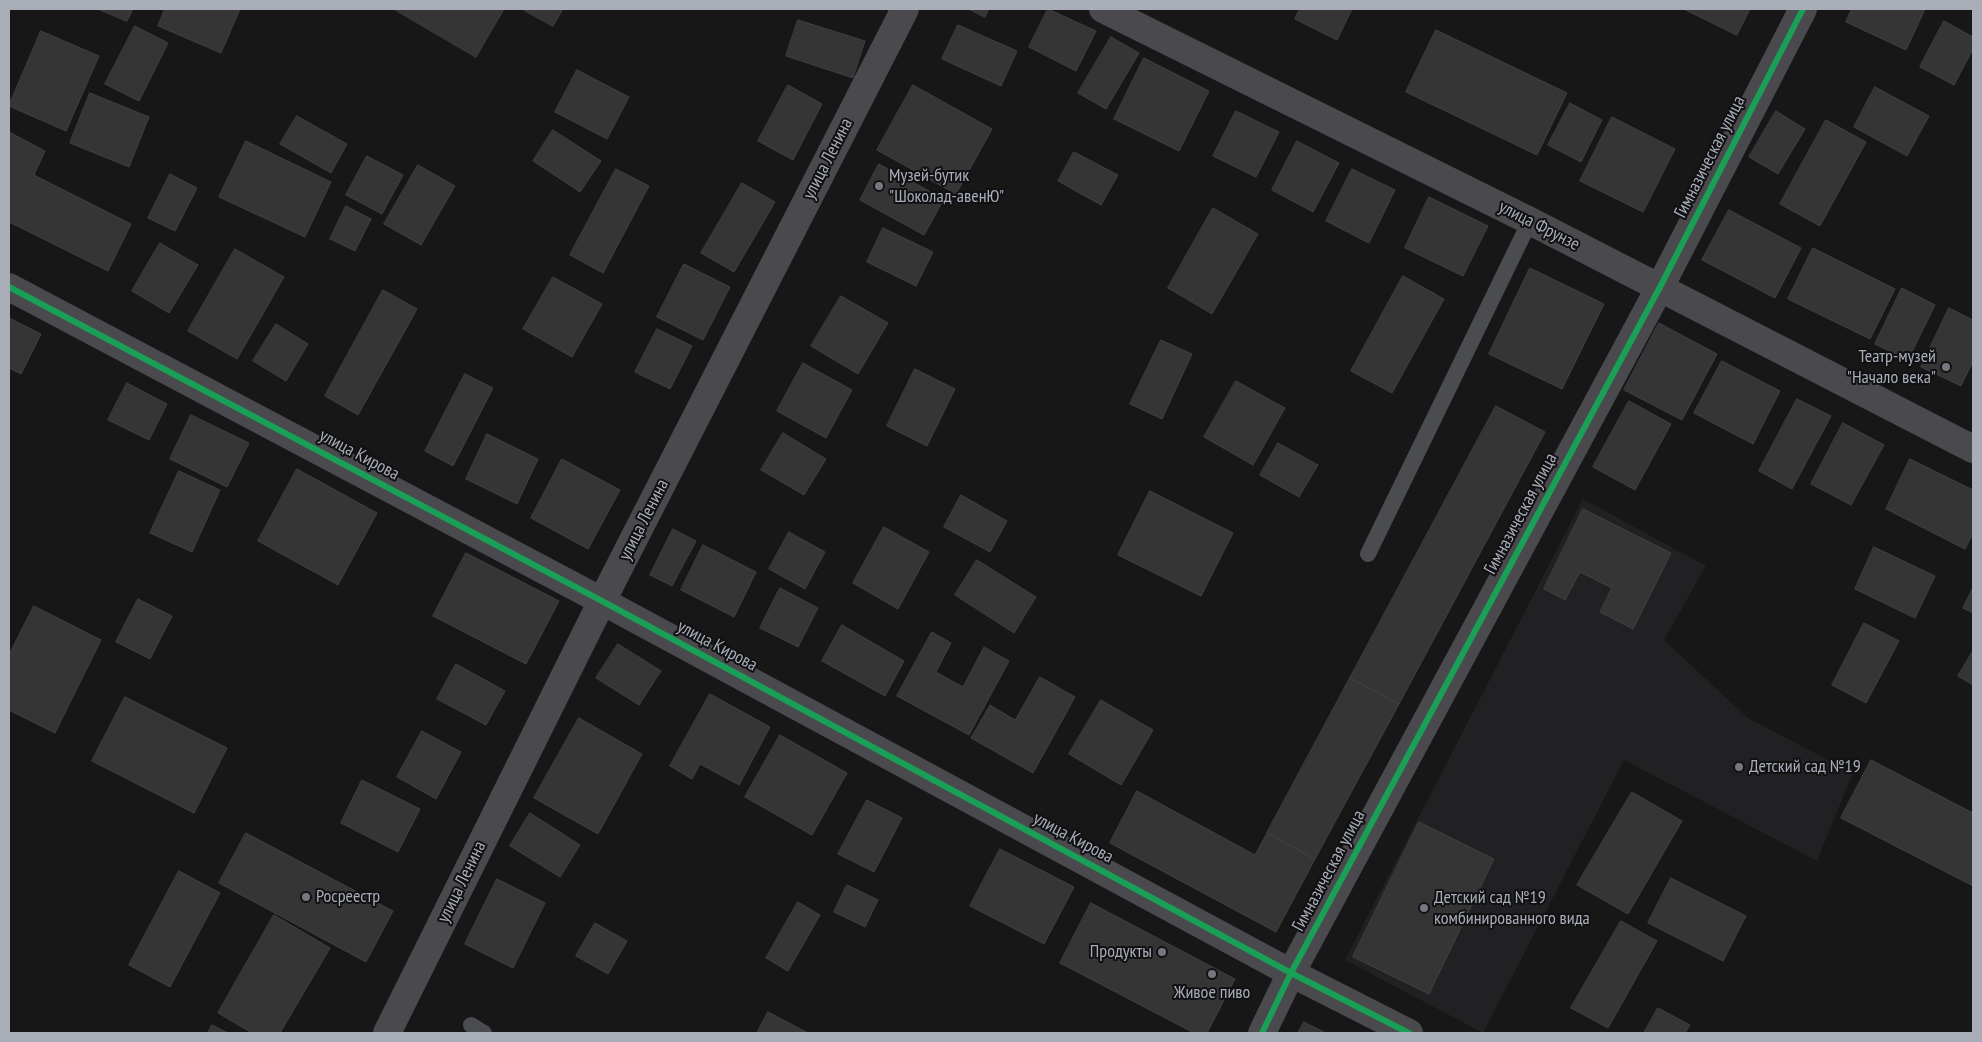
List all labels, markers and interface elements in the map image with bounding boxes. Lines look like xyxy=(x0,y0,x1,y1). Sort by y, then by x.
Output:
street label: Гимназическая улица xyxy=(1670,92,1750,222)
street label: улица Ленина xyxy=(798,115,858,203)
place label: Музей-бутик "Шоколад-авенЮ" xyxy=(889,165,1004,208)
marker: Музей-бутик "Шоколад-авенЮ" xyxy=(873,180,885,192)
street label: улица Фрунзе xyxy=(1495,196,1583,256)
place label: Театр-музей "Начало века" xyxy=(1847,346,1936,388)
marker: Театр-музей "Начало века" xyxy=(1940,361,1952,373)
street label: улица Кирова xyxy=(315,425,403,485)
street label: Гимназическая улица xyxy=(1480,450,1562,578)
street label: улица Ленина xyxy=(614,476,674,564)
street label: улица Кирова xyxy=(673,616,761,676)
place label: Детский сад №19 xyxy=(1749,756,1861,778)
marker: Детский сад №19 xyxy=(1733,761,1745,773)
street label: Гимназическая улица xyxy=(1288,807,1370,935)
street label: улица Кирова xyxy=(1029,808,1117,868)
street label: улица Ленина xyxy=(433,838,491,926)
place label: Росреестр xyxy=(316,886,380,908)
place label: Детский сад №19 комбинированного вида xyxy=(1434,887,1590,930)
marker: Росреестр xyxy=(300,891,312,903)
marker: Детский сад №19 комбинированного вида xyxy=(1418,902,1430,914)
place label: Продукты xyxy=(1090,941,1152,963)
marker: Продукты xyxy=(1156,946,1168,958)
marker: Живое пиво xyxy=(1206,968,1218,980)
place label: Живое пиво xyxy=(1174,982,1250,1004)

